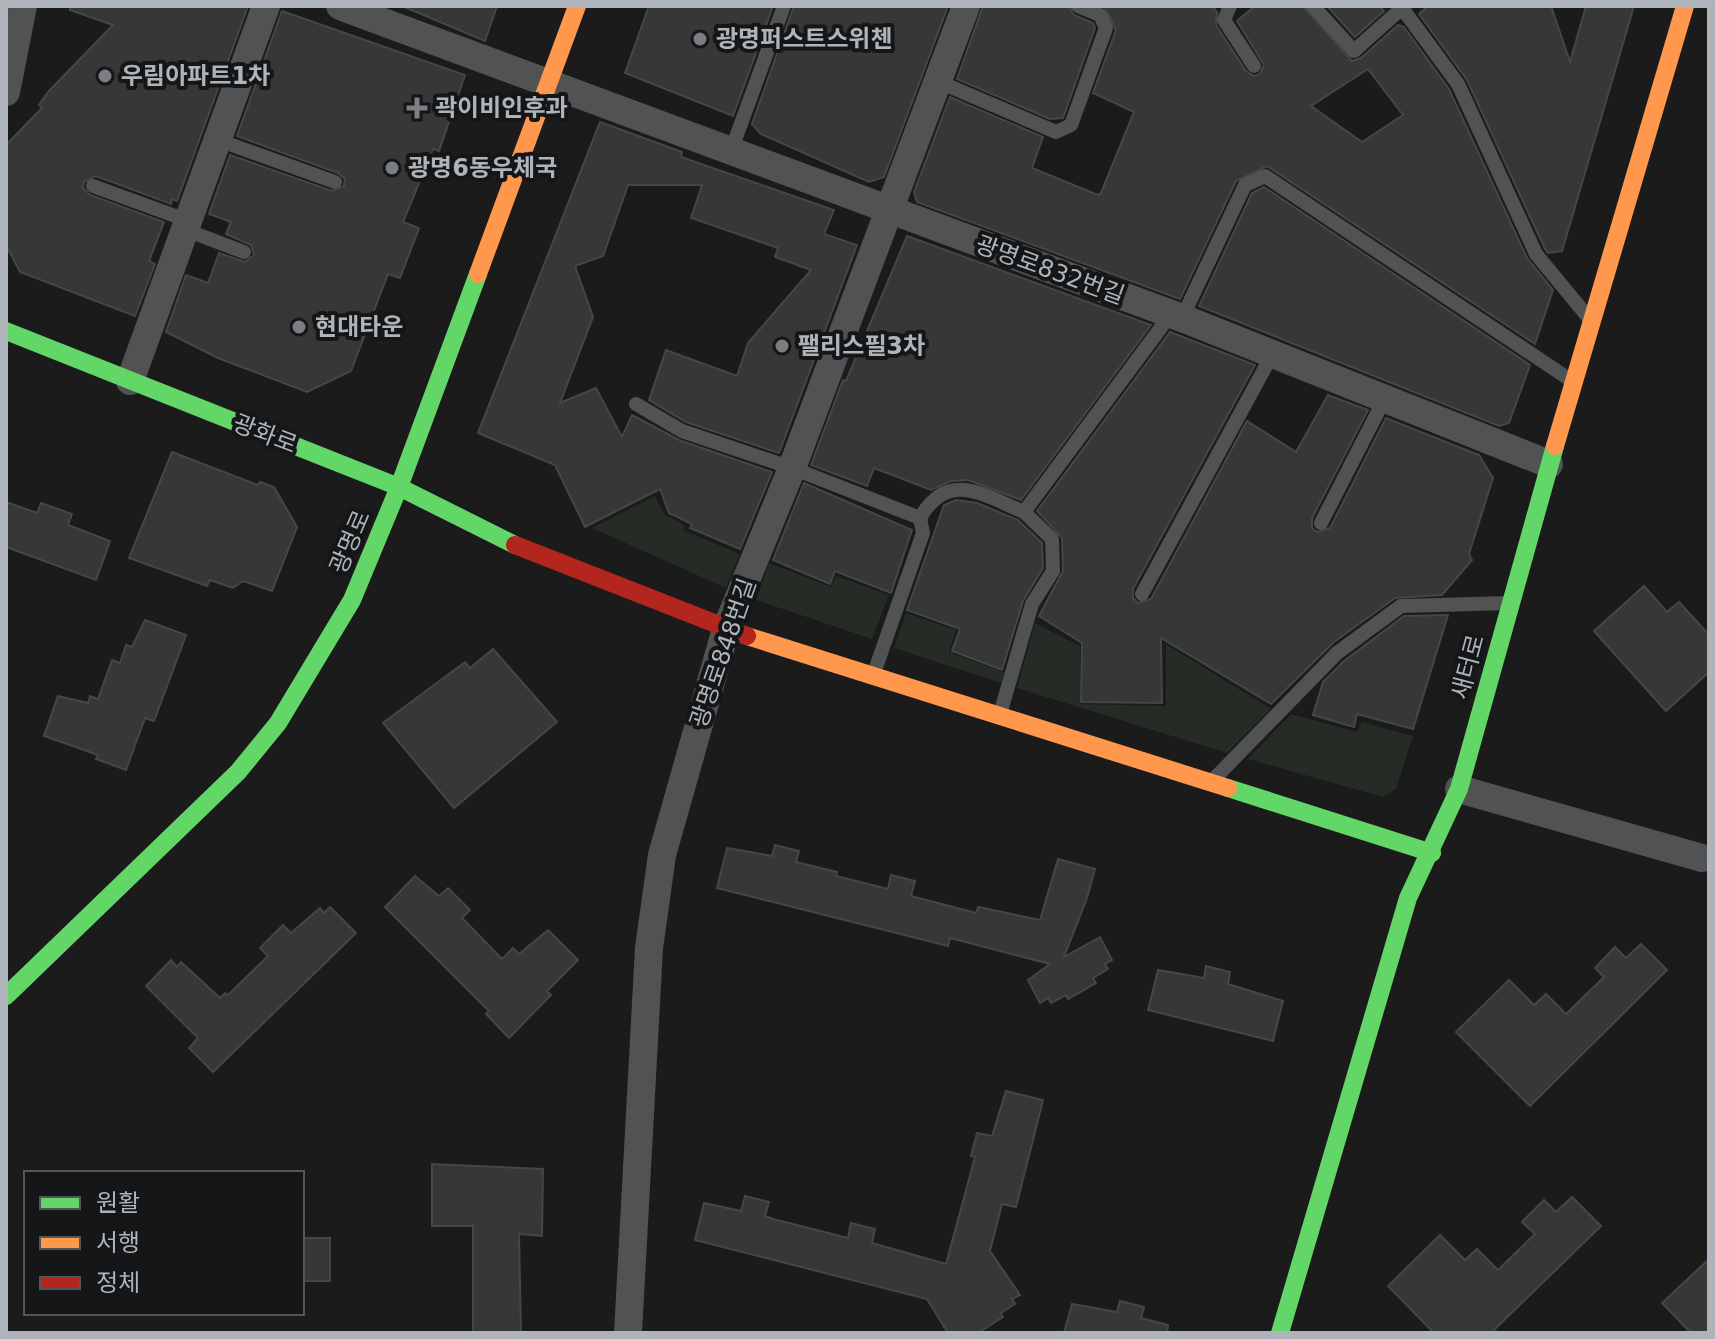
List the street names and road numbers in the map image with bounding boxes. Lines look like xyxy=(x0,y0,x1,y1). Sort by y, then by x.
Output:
street label: 광명로832번길 xyxy=(972,230,1128,310)
street label: 광화로 xyxy=(229,409,301,459)
street label: 광명로 xyxy=(324,506,376,578)
street label: 광명로848번길 xyxy=(684,575,762,731)
street label: 새터로 xyxy=(1446,631,1490,703)

